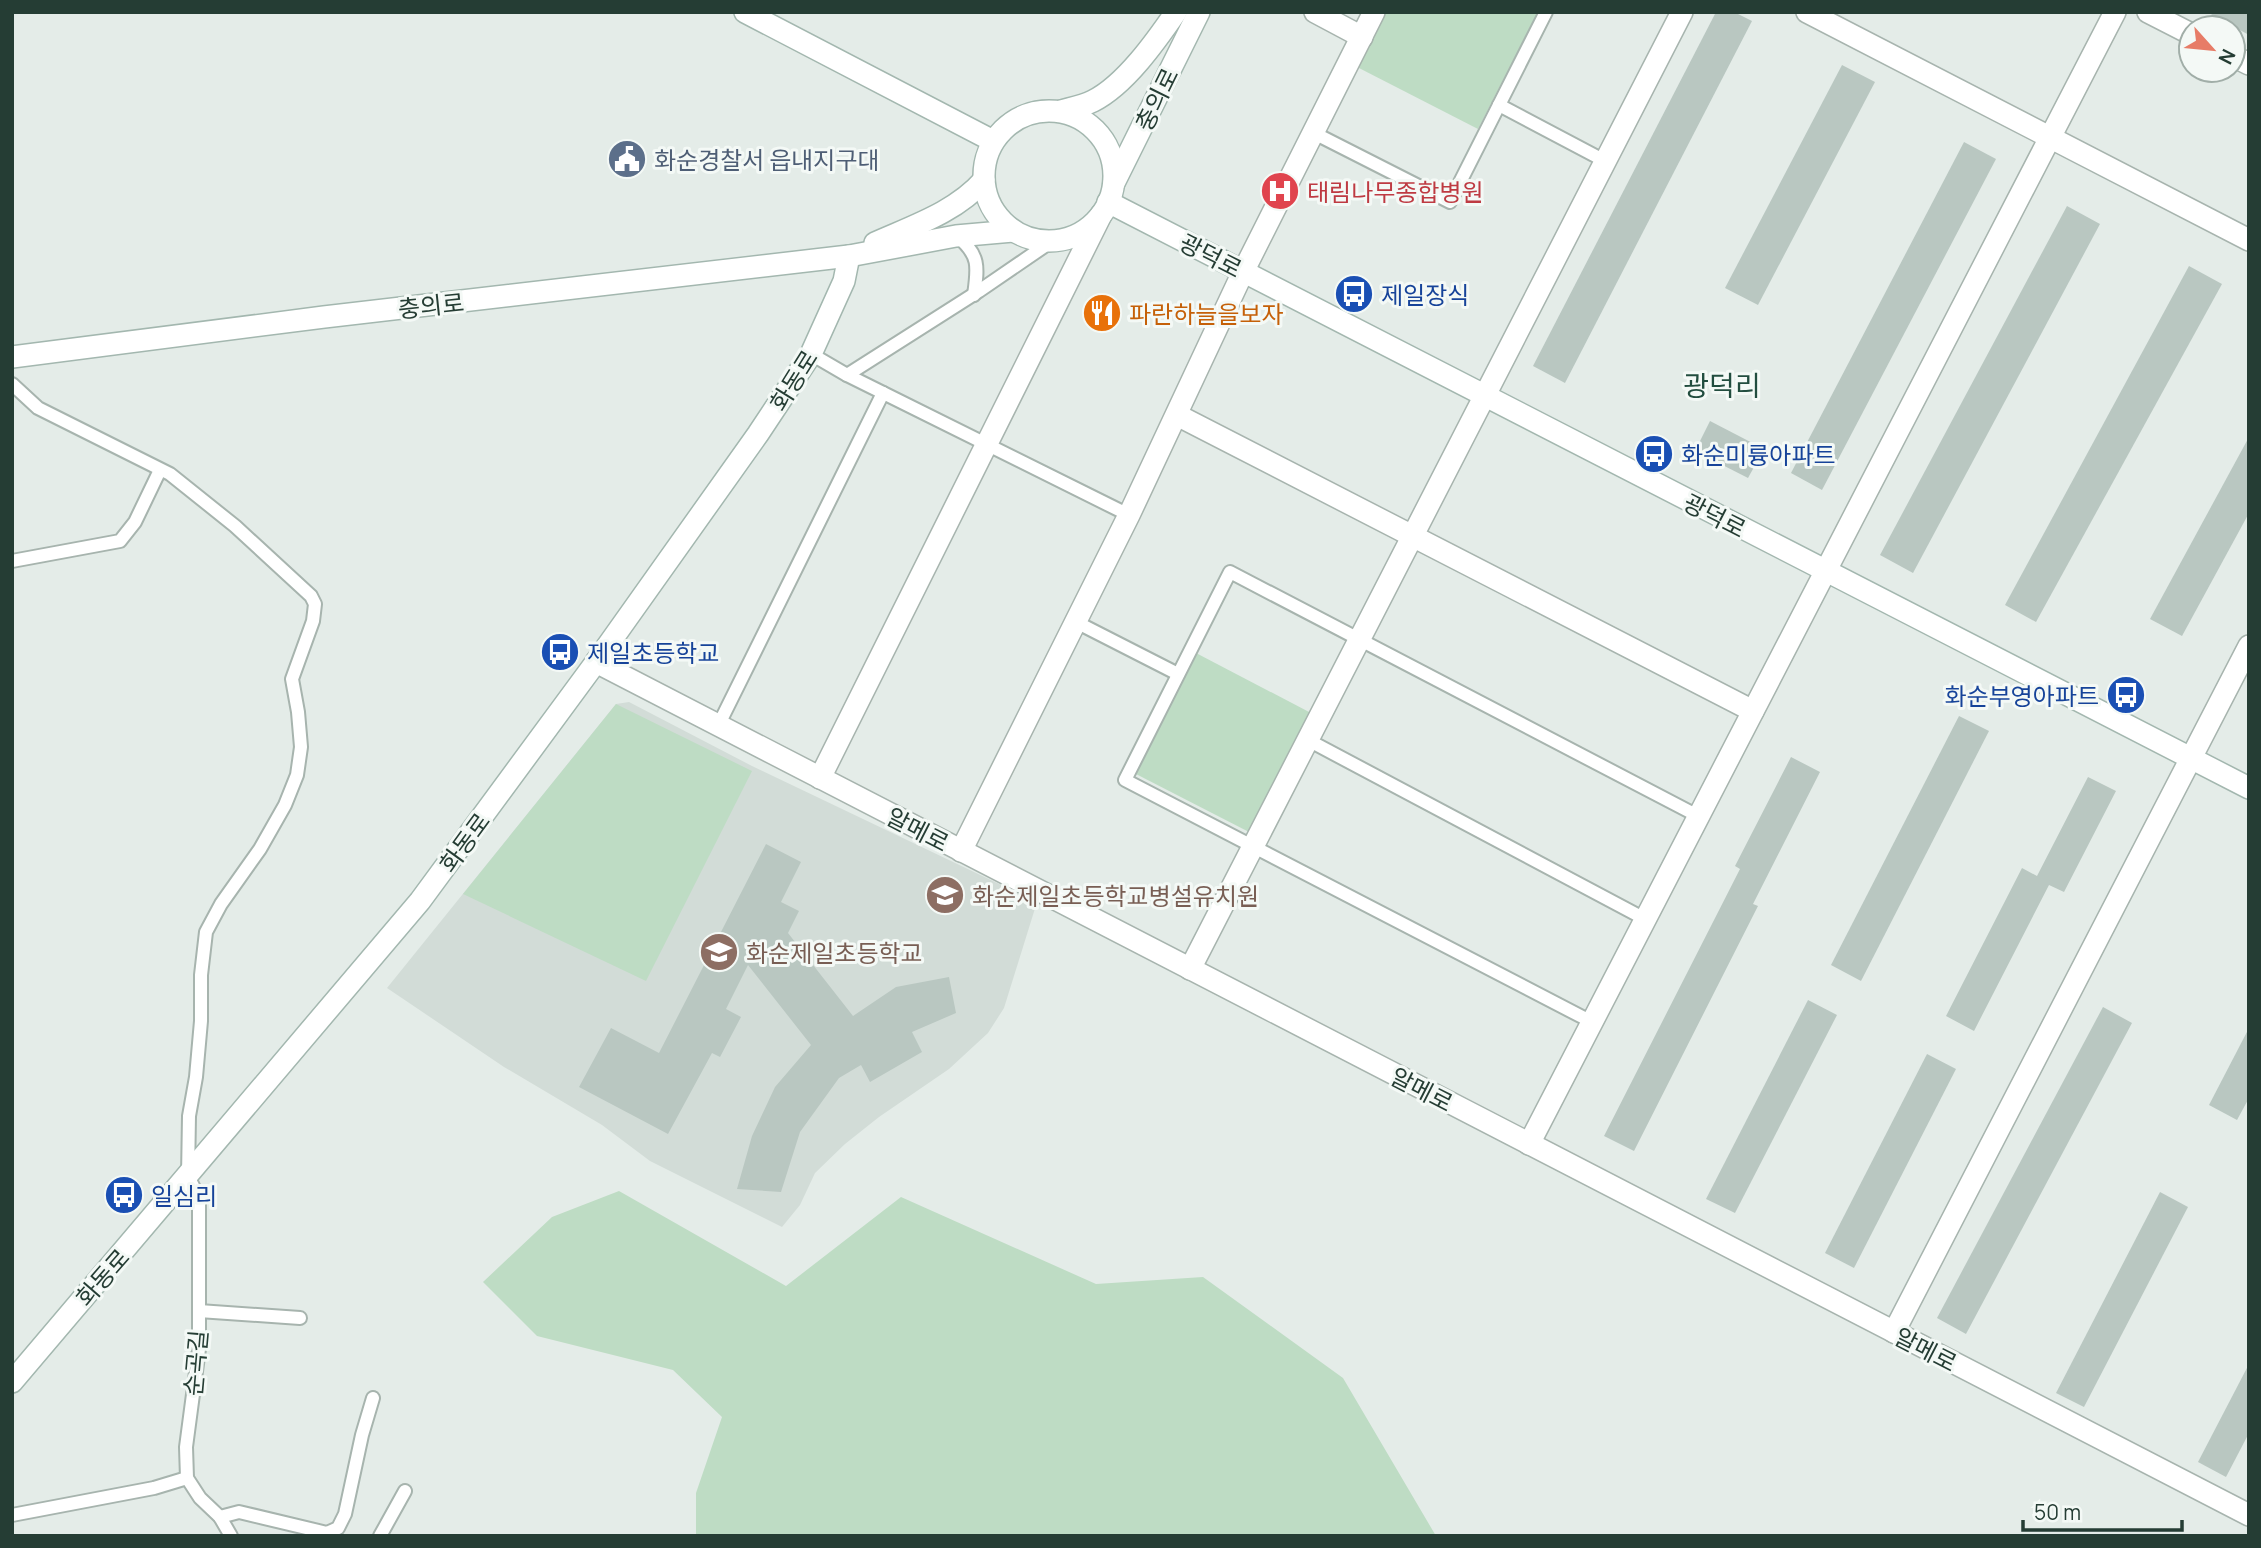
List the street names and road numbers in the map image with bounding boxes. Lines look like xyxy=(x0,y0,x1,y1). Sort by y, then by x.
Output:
street label: 충의로 xyxy=(1127,62,1185,136)
street label: 광덕로 xyxy=(1174,225,1248,285)
street label: 충의로 xyxy=(396,285,466,325)
street label: 화동로 xyxy=(761,343,825,417)
street label: 광덕로 xyxy=(1678,485,1752,545)
street label: 알메로 xyxy=(881,799,955,859)
street label: 화동로 xyxy=(431,806,497,878)
street label: 알메로 xyxy=(1385,1059,1459,1119)
street label: 화동로 xyxy=(68,1241,136,1313)
street label: 알메로 xyxy=(1889,1319,1963,1379)
street label: 순곡길 xyxy=(176,1329,214,1397)

